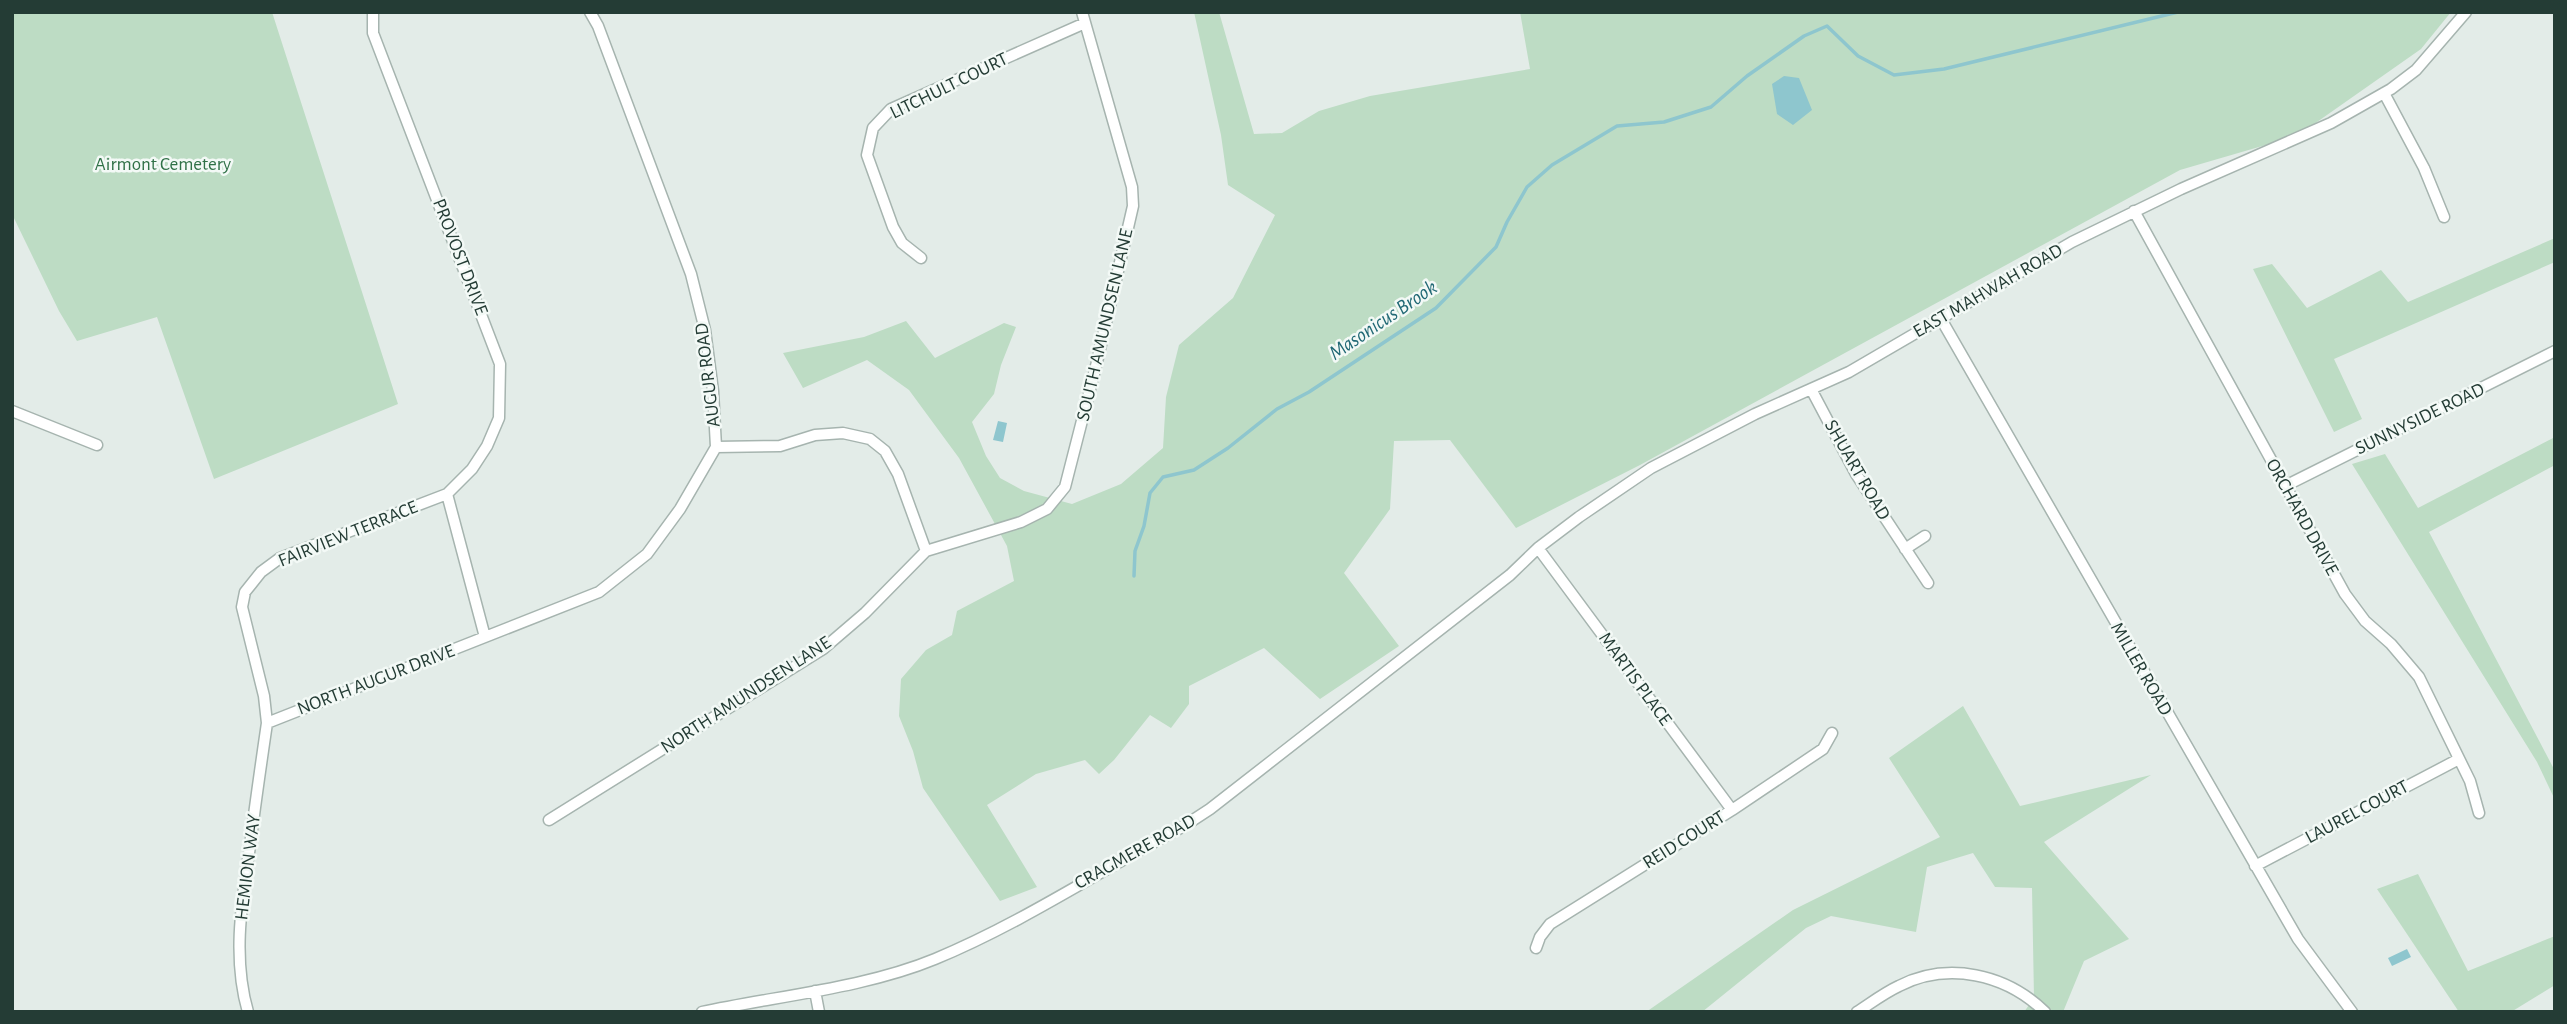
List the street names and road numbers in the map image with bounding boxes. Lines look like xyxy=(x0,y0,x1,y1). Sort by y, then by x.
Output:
street label: LITCHULT COURT xyxy=(887,49,1011,123)
street label: PROVOST DRIVE xyxy=(429,196,491,318)
street label: SOUTH AMUNDSEN LANE xyxy=(1074,227,1136,423)
street label: EAST MAHWAH ROAD xyxy=(1910,241,2066,341)
street label: AUGUR ROAD xyxy=(692,322,724,428)
street label: SUNNYSIDE ROAD xyxy=(2353,380,2487,458)
street label: SHUART ROAD xyxy=(1821,417,1893,523)
street label: ORCHARD DRIVE xyxy=(2262,456,2342,578)
street label: FAIRVIEW TERRACE xyxy=(276,497,420,571)
street label: MILLER ROAD xyxy=(2107,619,2175,719)
street label: MARTIS PLACE xyxy=(1595,629,1675,729)
street label: NORTH AMUNDSEN LANE xyxy=(658,633,834,757)
street label: NORTH AUGUR DRIVE xyxy=(295,641,457,719)
street label: LAUREL COURT xyxy=(2302,777,2412,847)
street label: REID COURT xyxy=(1639,807,1729,873)
street label: CRAGMERE ROAD xyxy=(1071,811,1199,893)
street label: HEMION WAY xyxy=(232,813,264,921)

